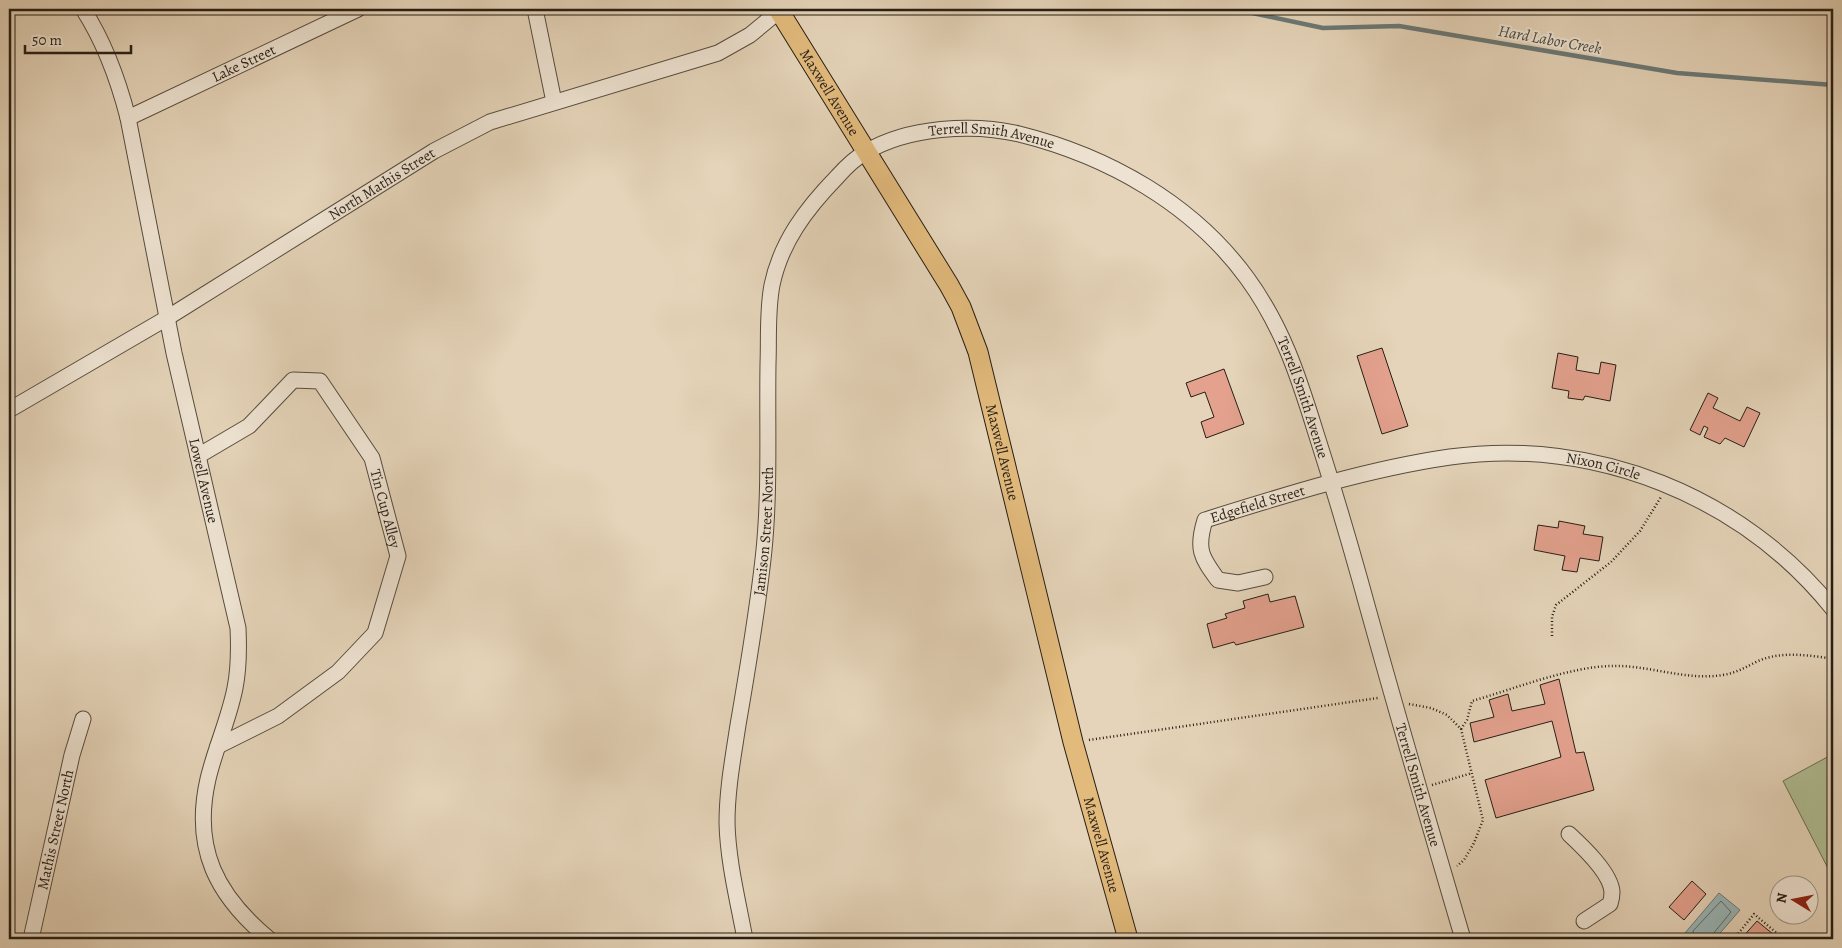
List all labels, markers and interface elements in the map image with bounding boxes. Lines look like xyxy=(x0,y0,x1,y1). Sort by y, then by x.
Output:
water label: Hard Labor Creek xyxy=(1496,20,1603,60)
scale bar xyxy=(25,22,131,54)
text: 50 m xyxy=(32,30,62,50)
street label: Lake Street xyxy=(208,39,279,87)
street label: Maxwell Avenue xyxy=(795,45,864,140)
street label: Terrell Smith Avenue xyxy=(927,118,1058,154)
street label: North Mathis Street xyxy=(324,143,439,225)
street label: Terrell Smith Avenue xyxy=(1273,333,1333,461)
street label: Maxwell Avenue xyxy=(981,402,1024,503)
street label: Lowell Avenue xyxy=(184,436,223,526)
street label: Nixon Circle xyxy=(1565,448,1644,485)
street label: Jamison Street North xyxy=(749,466,778,597)
street label: Tin Cup Alley xyxy=(365,467,406,550)
street label: Edgefield Street xyxy=(1208,480,1307,528)
street label: Terrell Smith Avenue xyxy=(1391,721,1445,849)
street label: Mathis Street North xyxy=(32,768,78,892)
street label: Maxwell Avenue xyxy=(1079,795,1125,895)
north arrow xyxy=(1770,876,1820,926)
text: N xyxy=(1771,891,1792,905)

